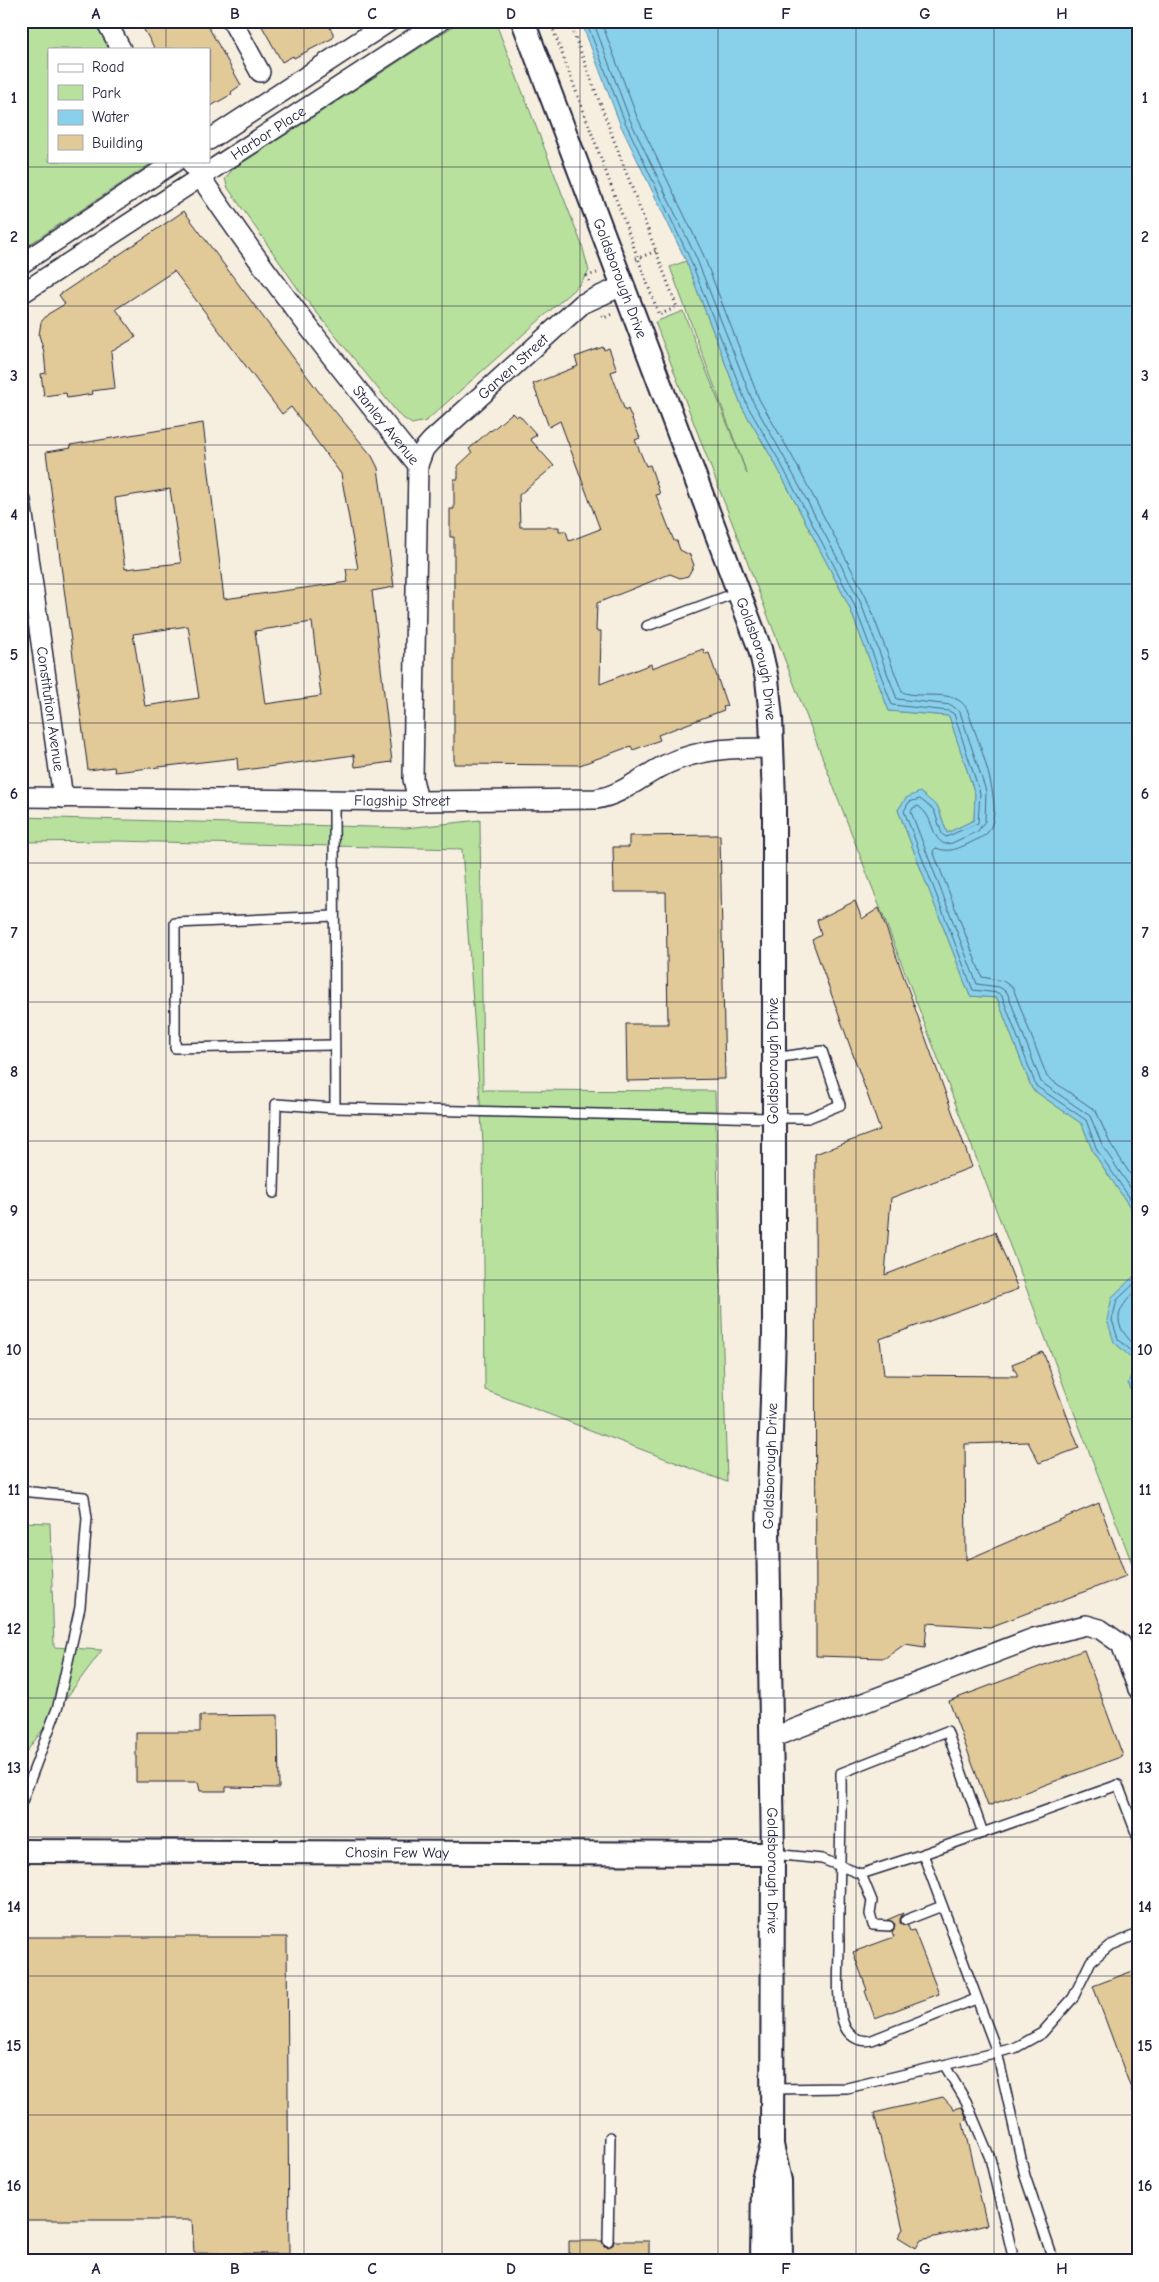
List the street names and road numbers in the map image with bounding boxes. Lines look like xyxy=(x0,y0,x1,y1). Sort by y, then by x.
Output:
street label: Harbor Place xyxy=(227,102,309,164)
street label: Goldsborough Drive xyxy=(589,216,651,341)
street label: Garven Street xyxy=(474,330,552,403)
street label: Stanley Avenue xyxy=(349,382,423,469)
street label: Goldsborough Drive xyxy=(732,595,780,722)
street label: Constitution Avenue xyxy=(33,645,68,773)
street label: Flagship Street xyxy=(354,791,451,810)
street label: Goldsborough Drive xyxy=(764,997,782,1124)
street label: Goldsborough Drive xyxy=(759,1402,781,1530)
street label: Goldsborough Drive xyxy=(763,1807,782,1934)
street label: Chosin Few Way xyxy=(345,1843,449,1862)

